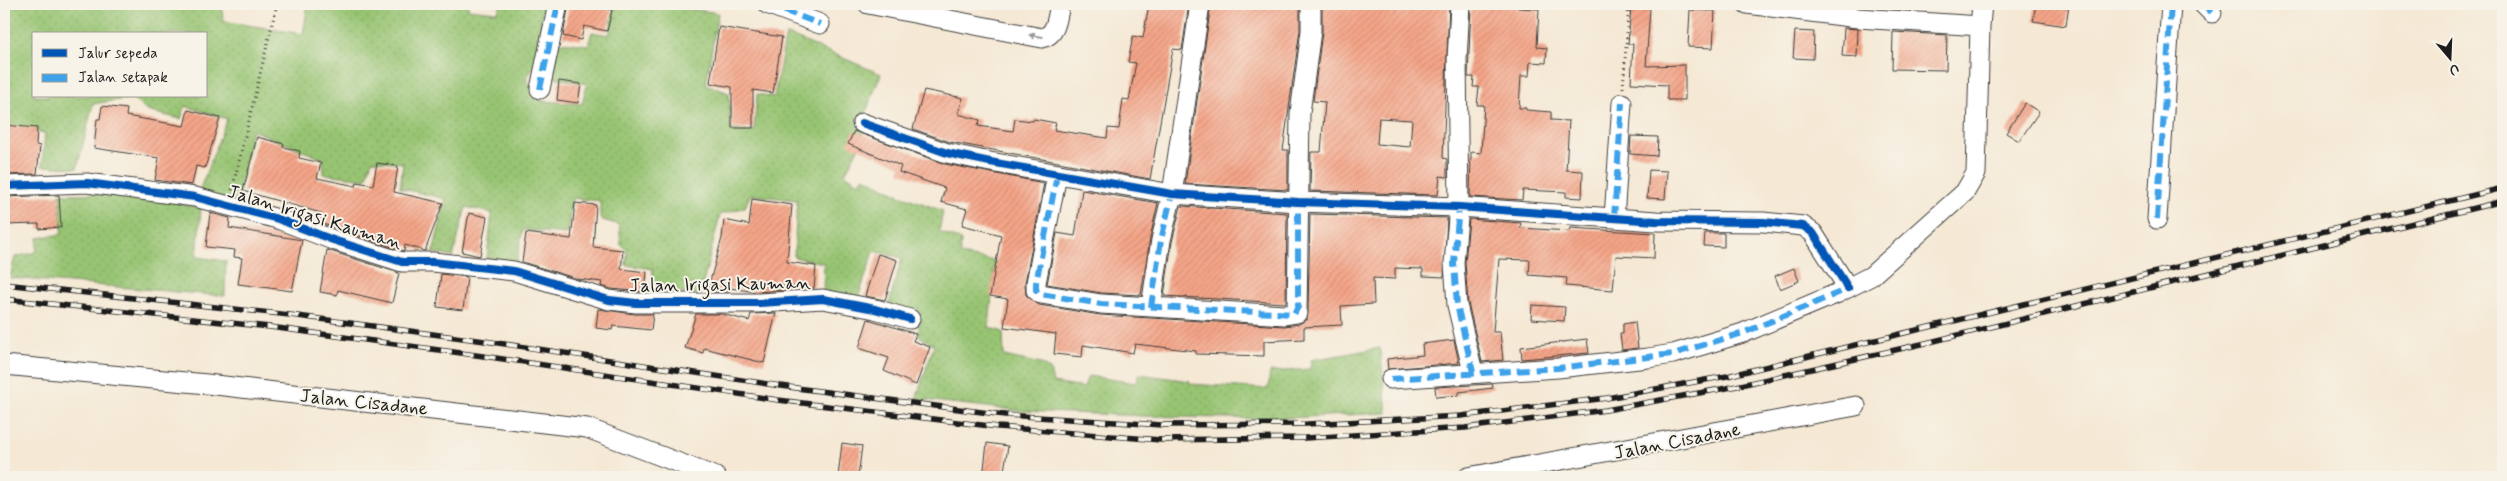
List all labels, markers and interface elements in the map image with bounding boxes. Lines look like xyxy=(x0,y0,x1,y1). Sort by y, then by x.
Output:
legend xyxy=(32,32,208,98)
one-way arrow xyxy=(1027,32,1043,40)
north arrow xyxy=(2424,32,2474,82)
text: Jalur sepeda xyxy=(78,44,158,64)
text: U xyxy=(2447,59,2461,79)
text: Jalan setapak xyxy=(78,68,168,88)
street label: Jalan Irigasi Kauman xyxy=(223,179,405,259)
street label: Jalan Irigasi Kauman xyxy=(629,270,811,302)
street label: Jalan Cisadane xyxy=(299,383,429,422)
street label: Jalan Cisadane xyxy=(1612,417,1743,466)

